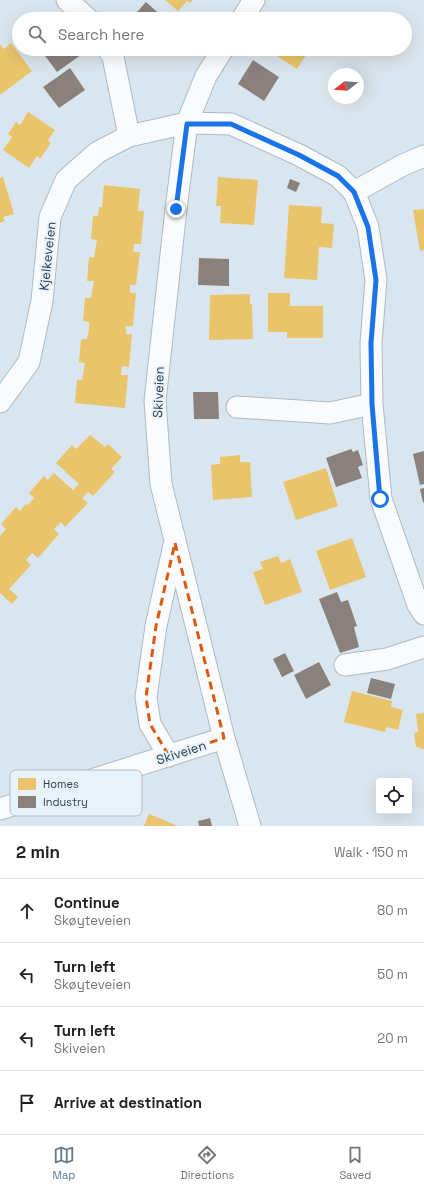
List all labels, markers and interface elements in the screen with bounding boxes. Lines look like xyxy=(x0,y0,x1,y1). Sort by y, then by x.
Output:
search box xyxy=(12,12,412,56)
icon: search xyxy=(26,23,48,45)
text: Search here xyxy=(58,25,144,44)
north arrow xyxy=(328,68,364,104)
route end xyxy=(167,200,185,218)
street label: Kjelkeveien xyxy=(35,221,60,291)
street label: Skiveien xyxy=(149,366,168,418)
route start xyxy=(371,490,389,508)
street label: Skiveien xyxy=(154,736,208,769)
legend xyxy=(10,770,142,816)
text: Homes xyxy=(43,777,79,791)
map controls xyxy=(376,778,412,814)
button: locate xyxy=(376,778,412,814)
text: Industry xyxy=(43,795,88,809)
text: 2 min xyxy=(16,841,60,863)
text: Walk · 150 m xyxy=(334,844,408,861)
text: Continue xyxy=(54,893,120,912)
icon: ahead xyxy=(16,900,38,922)
text: 80 m xyxy=(377,902,408,919)
text: Skøyteveien xyxy=(54,912,131,929)
text: Turn left xyxy=(54,957,116,976)
icon: left xyxy=(16,964,38,986)
text: 50 m xyxy=(377,966,408,983)
text: Skøyteveien xyxy=(54,976,131,993)
text: Turn left xyxy=(54,1021,116,1040)
icon: left xyxy=(16,1028,38,1050)
text: 20 m xyxy=(377,1030,408,1047)
text: Skiveien xyxy=(54,1040,105,1057)
icon: arrive xyxy=(16,1092,38,1114)
text: Arrive at destination xyxy=(54,1093,202,1112)
tab: Map xyxy=(53,1144,75,1182)
tab: Directions xyxy=(180,1144,234,1182)
tab: Saved xyxy=(339,1144,371,1182)

